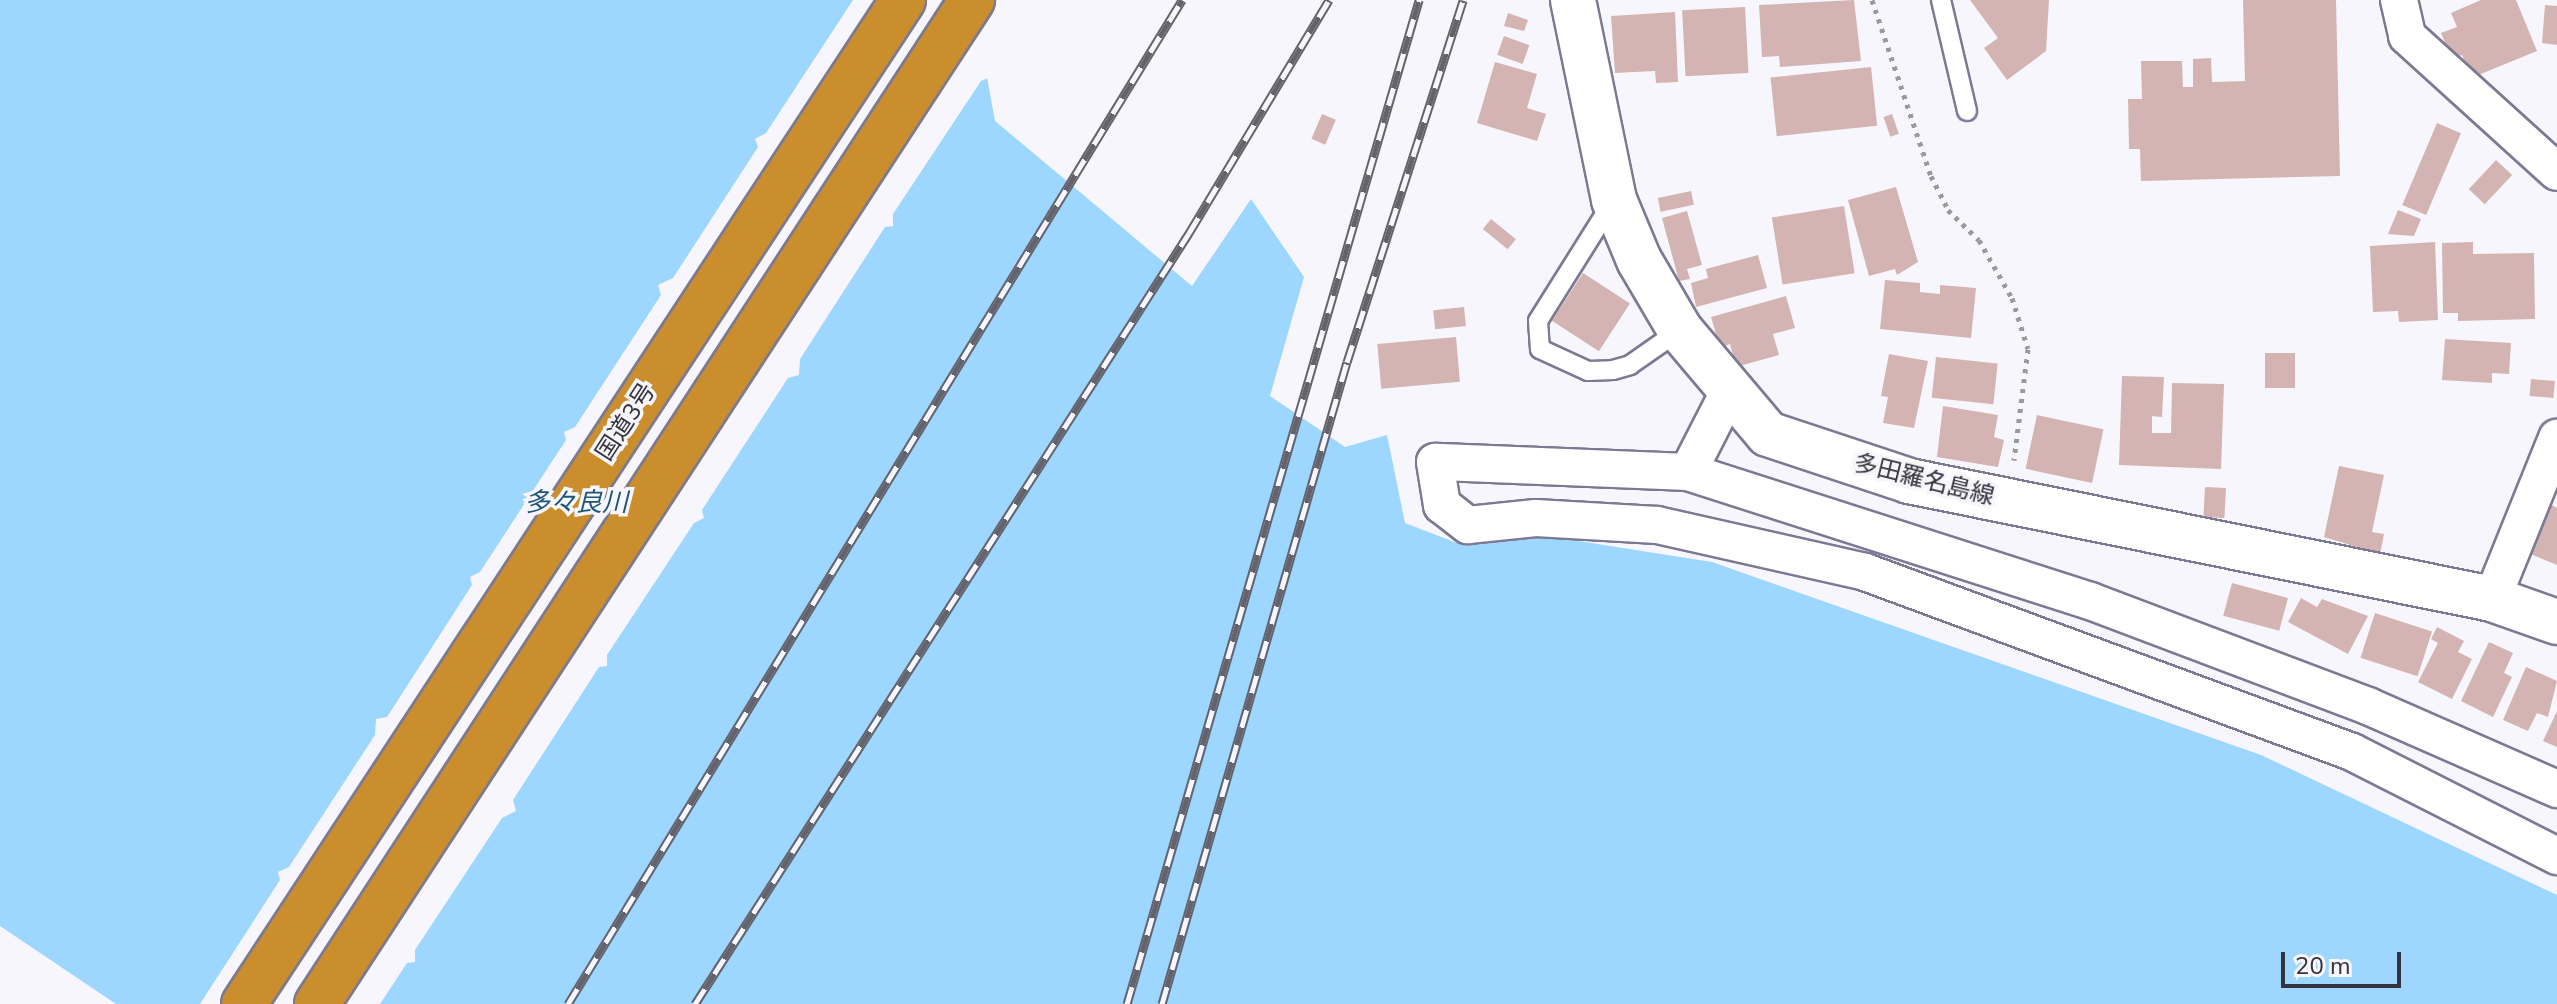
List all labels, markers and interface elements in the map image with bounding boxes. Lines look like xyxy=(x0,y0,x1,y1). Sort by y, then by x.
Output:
street label: 国道3号 xyxy=(590,378,662,466)
street label: 多田羅名島線 xyxy=(1851,449,1997,511)
water label: 多々良川 xyxy=(524,487,628,519)
scale bar xyxy=(2285,936,2405,986)
text: 20 m xyxy=(2295,950,2351,982)

